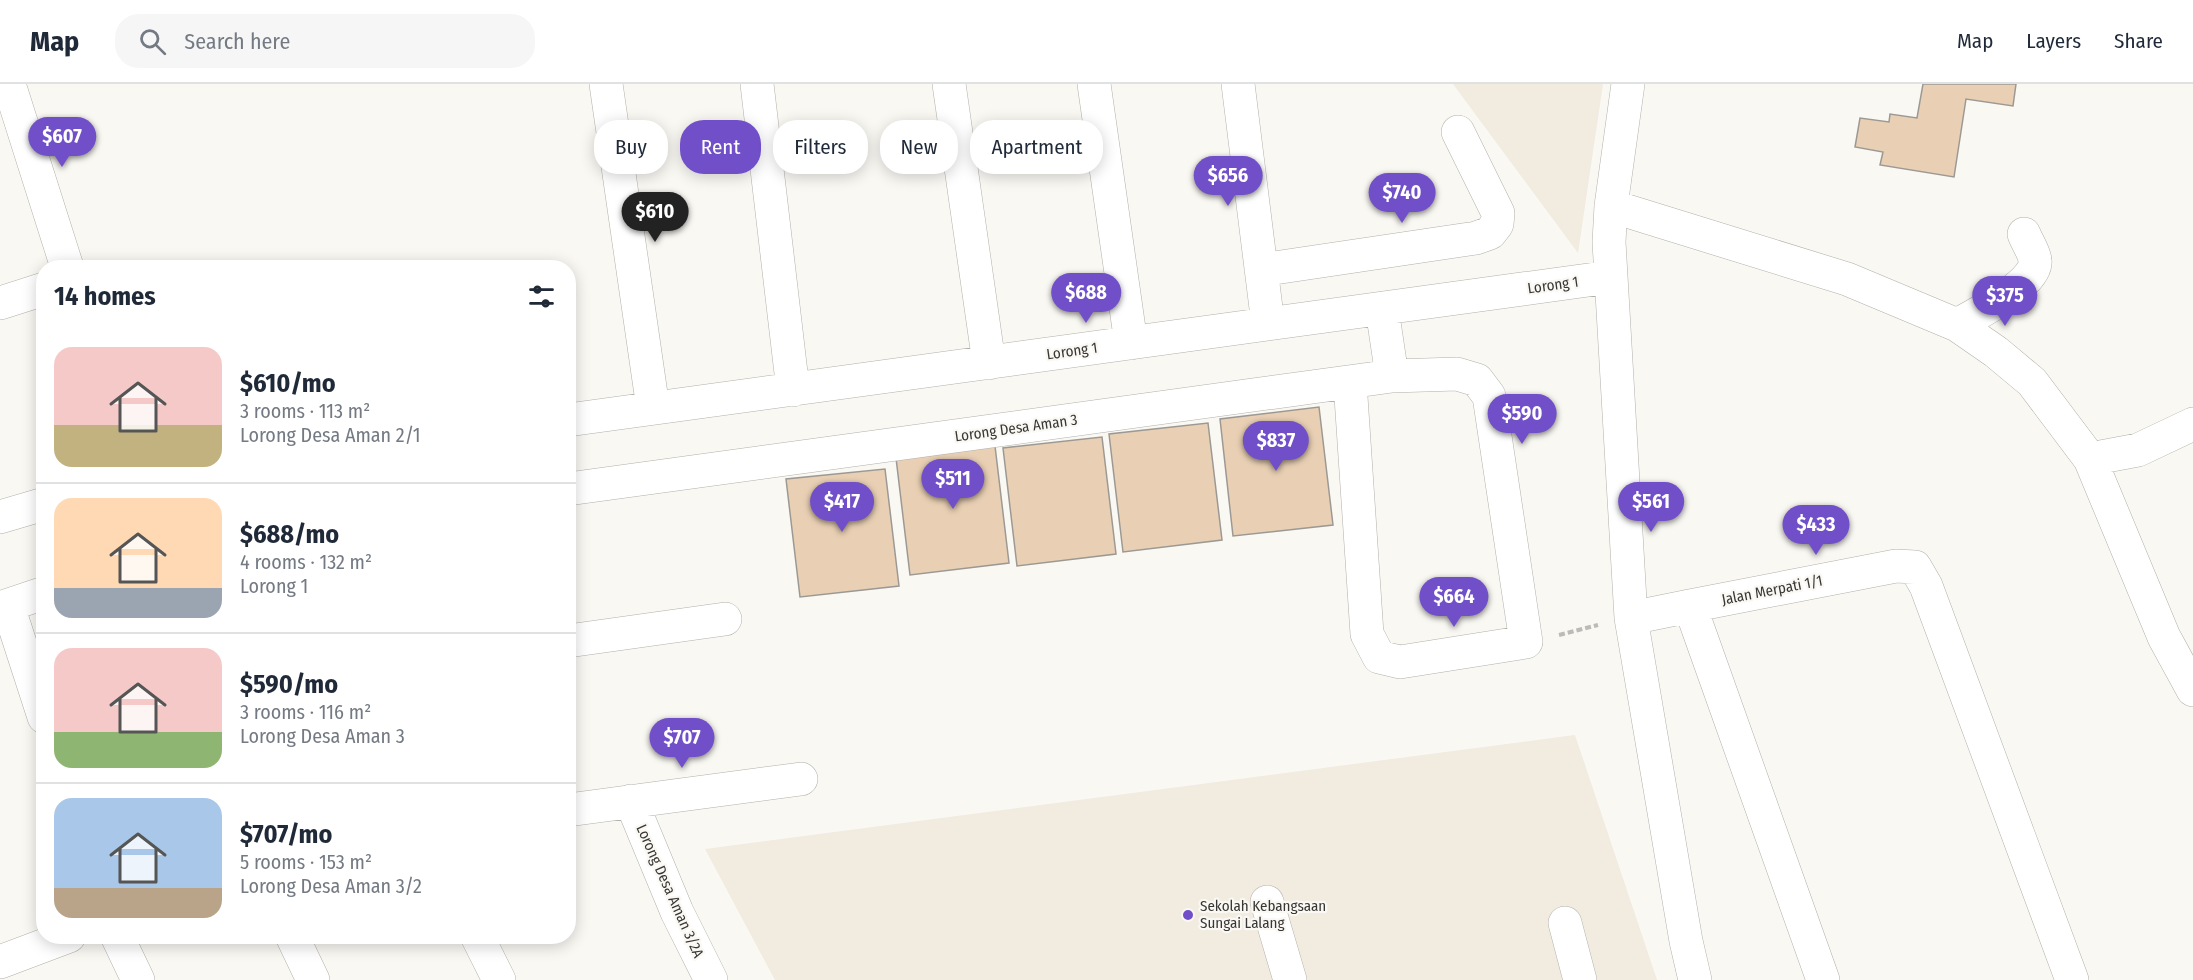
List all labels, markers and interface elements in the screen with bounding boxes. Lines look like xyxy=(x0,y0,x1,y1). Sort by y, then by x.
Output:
search box xyxy=(115,14,535,68)
text: Map xyxy=(30,25,79,58)
icon: search xyxy=(136,25,169,58)
text: Search here xyxy=(184,28,290,55)
text: Map xyxy=(1957,28,1993,54)
text: Layers xyxy=(2026,28,2081,54)
text: Share xyxy=(2114,28,2163,54)
pin: $607 xyxy=(26,117,98,168)
chip: Buy xyxy=(594,120,668,174)
chip: Rent xyxy=(680,120,761,174)
chip: Filters xyxy=(773,120,868,174)
chip: New xyxy=(880,120,958,174)
chip: Apartment xyxy=(970,120,1103,174)
text: $607 xyxy=(42,124,82,148)
pin: $656 xyxy=(1192,156,1264,207)
text: $656 xyxy=(1208,163,1248,187)
pin: $740 xyxy=(1366,173,1438,224)
text: $740 xyxy=(1383,180,1421,204)
pin: $610 xyxy=(619,192,691,243)
text: $610 xyxy=(636,199,674,223)
pin: $688 xyxy=(1050,273,1122,324)
street label: Lorong 1 xyxy=(1526,273,1580,297)
pin: $375 xyxy=(1969,276,2041,327)
icon: filters xyxy=(525,280,558,313)
text: $688 xyxy=(1065,280,1107,304)
text: 14 homes xyxy=(54,281,156,312)
text: $375 xyxy=(1986,283,2024,307)
street label: Lorong 1 xyxy=(1045,339,1099,363)
text: $610/mo xyxy=(240,368,336,399)
icon: home xyxy=(102,371,174,443)
pin: $590 xyxy=(1486,394,1558,445)
text: 3 rooms · 113 m² xyxy=(240,399,370,423)
text: $590 xyxy=(1502,401,1542,425)
street label: Lorong Desa Aman 3 xyxy=(954,410,1079,446)
pin: $837 xyxy=(1240,421,1312,472)
text: Lorong Desa Aman 2/1 xyxy=(240,423,421,447)
text: $837 xyxy=(1257,428,1295,452)
pin: $511 xyxy=(917,459,989,510)
text: $511 xyxy=(935,466,971,490)
pin: $417 xyxy=(806,482,878,533)
pin: $561 xyxy=(1615,482,1687,533)
text: $417 xyxy=(824,489,860,513)
text: $561 xyxy=(1632,489,1670,513)
pin: $433 xyxy=(1780,505,1852,556)
text: $433 xyxy=(1797,512,1835,536)
text: $688/mo xyxy=(240,519,339,550)
icon: home xyxy=(102,522,174,594)
text: 4 rooms · 132 m² xyxy=(240,550,372,574)
street label: Jalan Merpati 1/1 xyxy=(1720,571,1824,609)
text: Lorong 1 xyxy=(240,574,308,598)
pin: $664 xyxy=(1418,577,1490,628)
text: $664 xyxy=(1433,584,1475,608)
text: $590/mo xyxy=(240,669,338,700)
icon: home xyxy=(102,672,174,744)
text: 3 rooms · 116 m² xyxy=(240,700,371,724)
pin: $707 xyxy=(646,718,718,769)
text: Lorong Desa Aman 3 xyxy=(240,724,405,748)
text: $707 xyxy=(663,725,701,749)
text: $707/mo xyxy=(240,819,332,850)
street label: Lorong Desa Aman 3/2A xyxy=(632,821,708,961)
icon: home xyxy=(102,822,174,894)
text: 5 rooms · 153 m² xyxy=(240,850,372,874)
text: Lorong Desa Aman 3/2 xyxy=(240,874,422,898)
place label: Sekolah Kebangsaan Sungai Lalang xyxy=(1200,897,1326,932)
marker: Sekolah Kebangsaan Sungai Lalang xyxy=(1181,908,1195,922)

